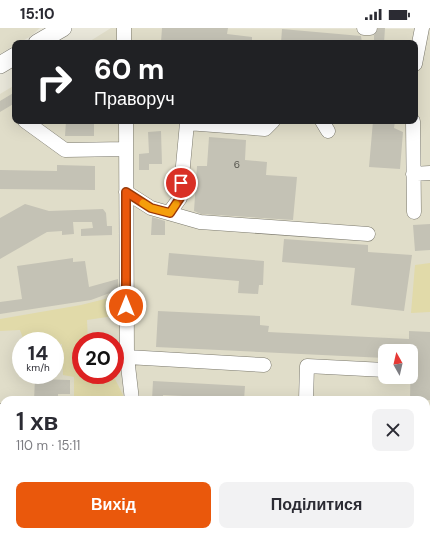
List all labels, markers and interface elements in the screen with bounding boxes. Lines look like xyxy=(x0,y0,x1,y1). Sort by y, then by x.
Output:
text: 15:10 xyxy=(20,4,55,24)
text: 60 m xyxy=(94,51,164,88)
icon: right xyxy=(28,56,80,108)
text: Праворуч xyxy=(94,87,175,111)
house number: 6 xyxy=(234,158,240,171)
pin xyxy=(164,166,198,200)
icon: arrive xyxy=(170,172,192,194)
position arrow xyxy=(105,285,147,327)
speed limit sign: 20 xyxy=(72,332,124,384)
text: 14 xyxy=(28,340,48,366)
north arrow xyxy=(378,344,418,384)
map controls xyxy=(378,344,418,384)
text: km/h xyxy=(26,361,50,374)
text: 1 хв xyxy=(16,406,58,437)
button: close xyxy=(372,409,414,451)
text: 110 m · 15:11 xyxy=(16,437,80,454)
button: Вихід xyxy=(16,482,211,528)
button: Поділитися xyxy=(219,482,414,528)

